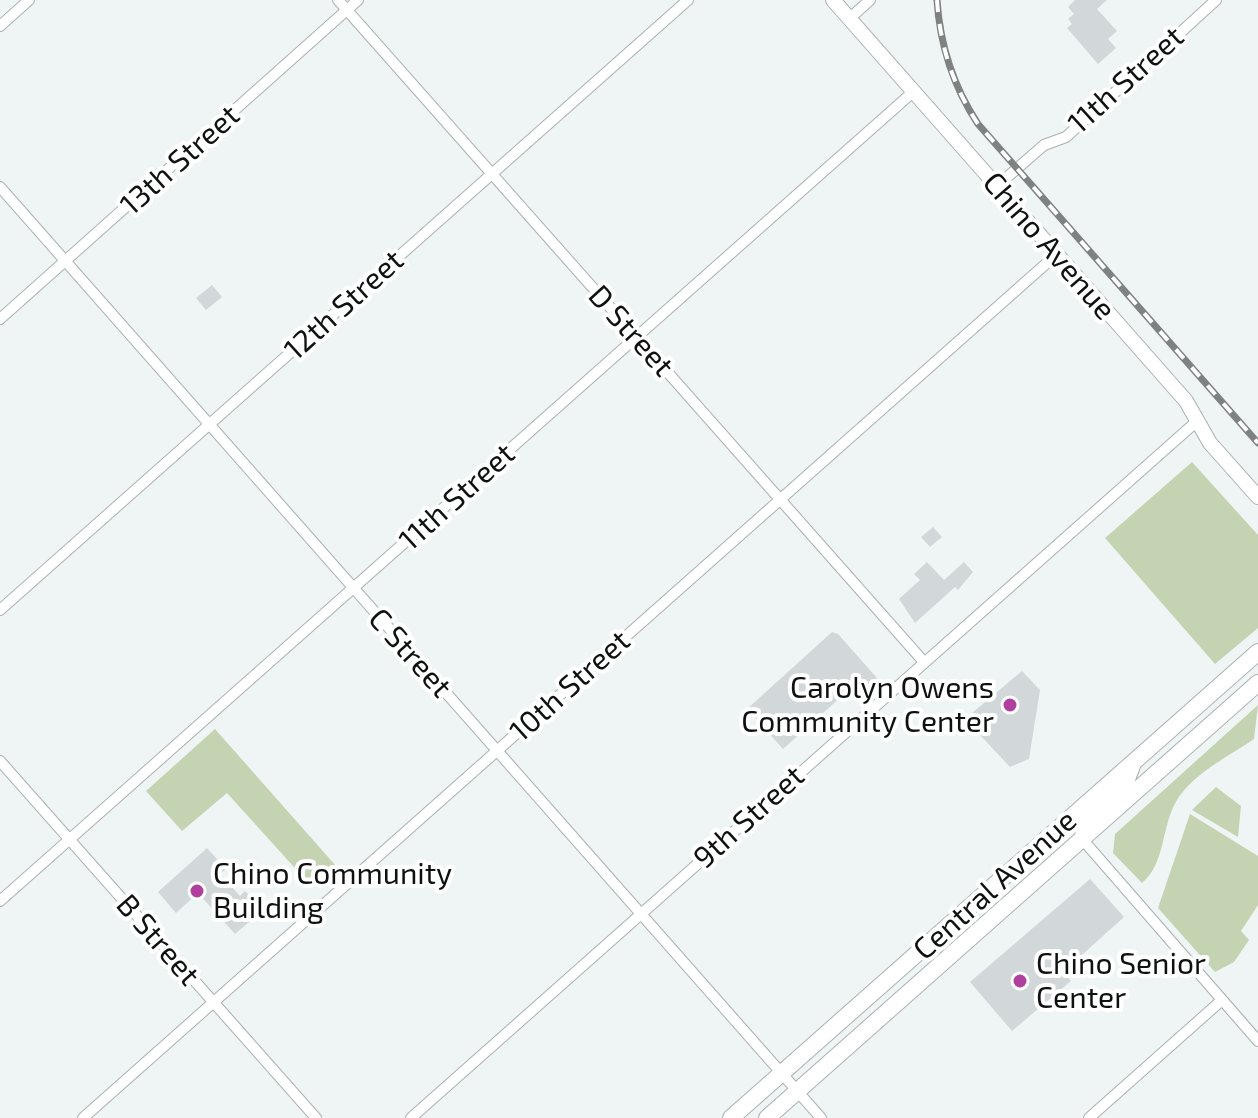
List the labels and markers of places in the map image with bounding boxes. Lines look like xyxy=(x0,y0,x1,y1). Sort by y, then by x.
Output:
place label: Carolyn Owens Community Center xyxy=(741,670,994,740)
marker: Carolyn Owens Community Center xyxy=(1001,696,1019,714)
place label: Chino Community Building xyxy=(213,856,452,926)
marker: Chino Community Building xyxy=(188,882,206,900)
place label: Chino Senior Center xyxy=(1036,946,1206,1016)
marker: Chino Senior Center xyxy=(1011,972,1029,990)

